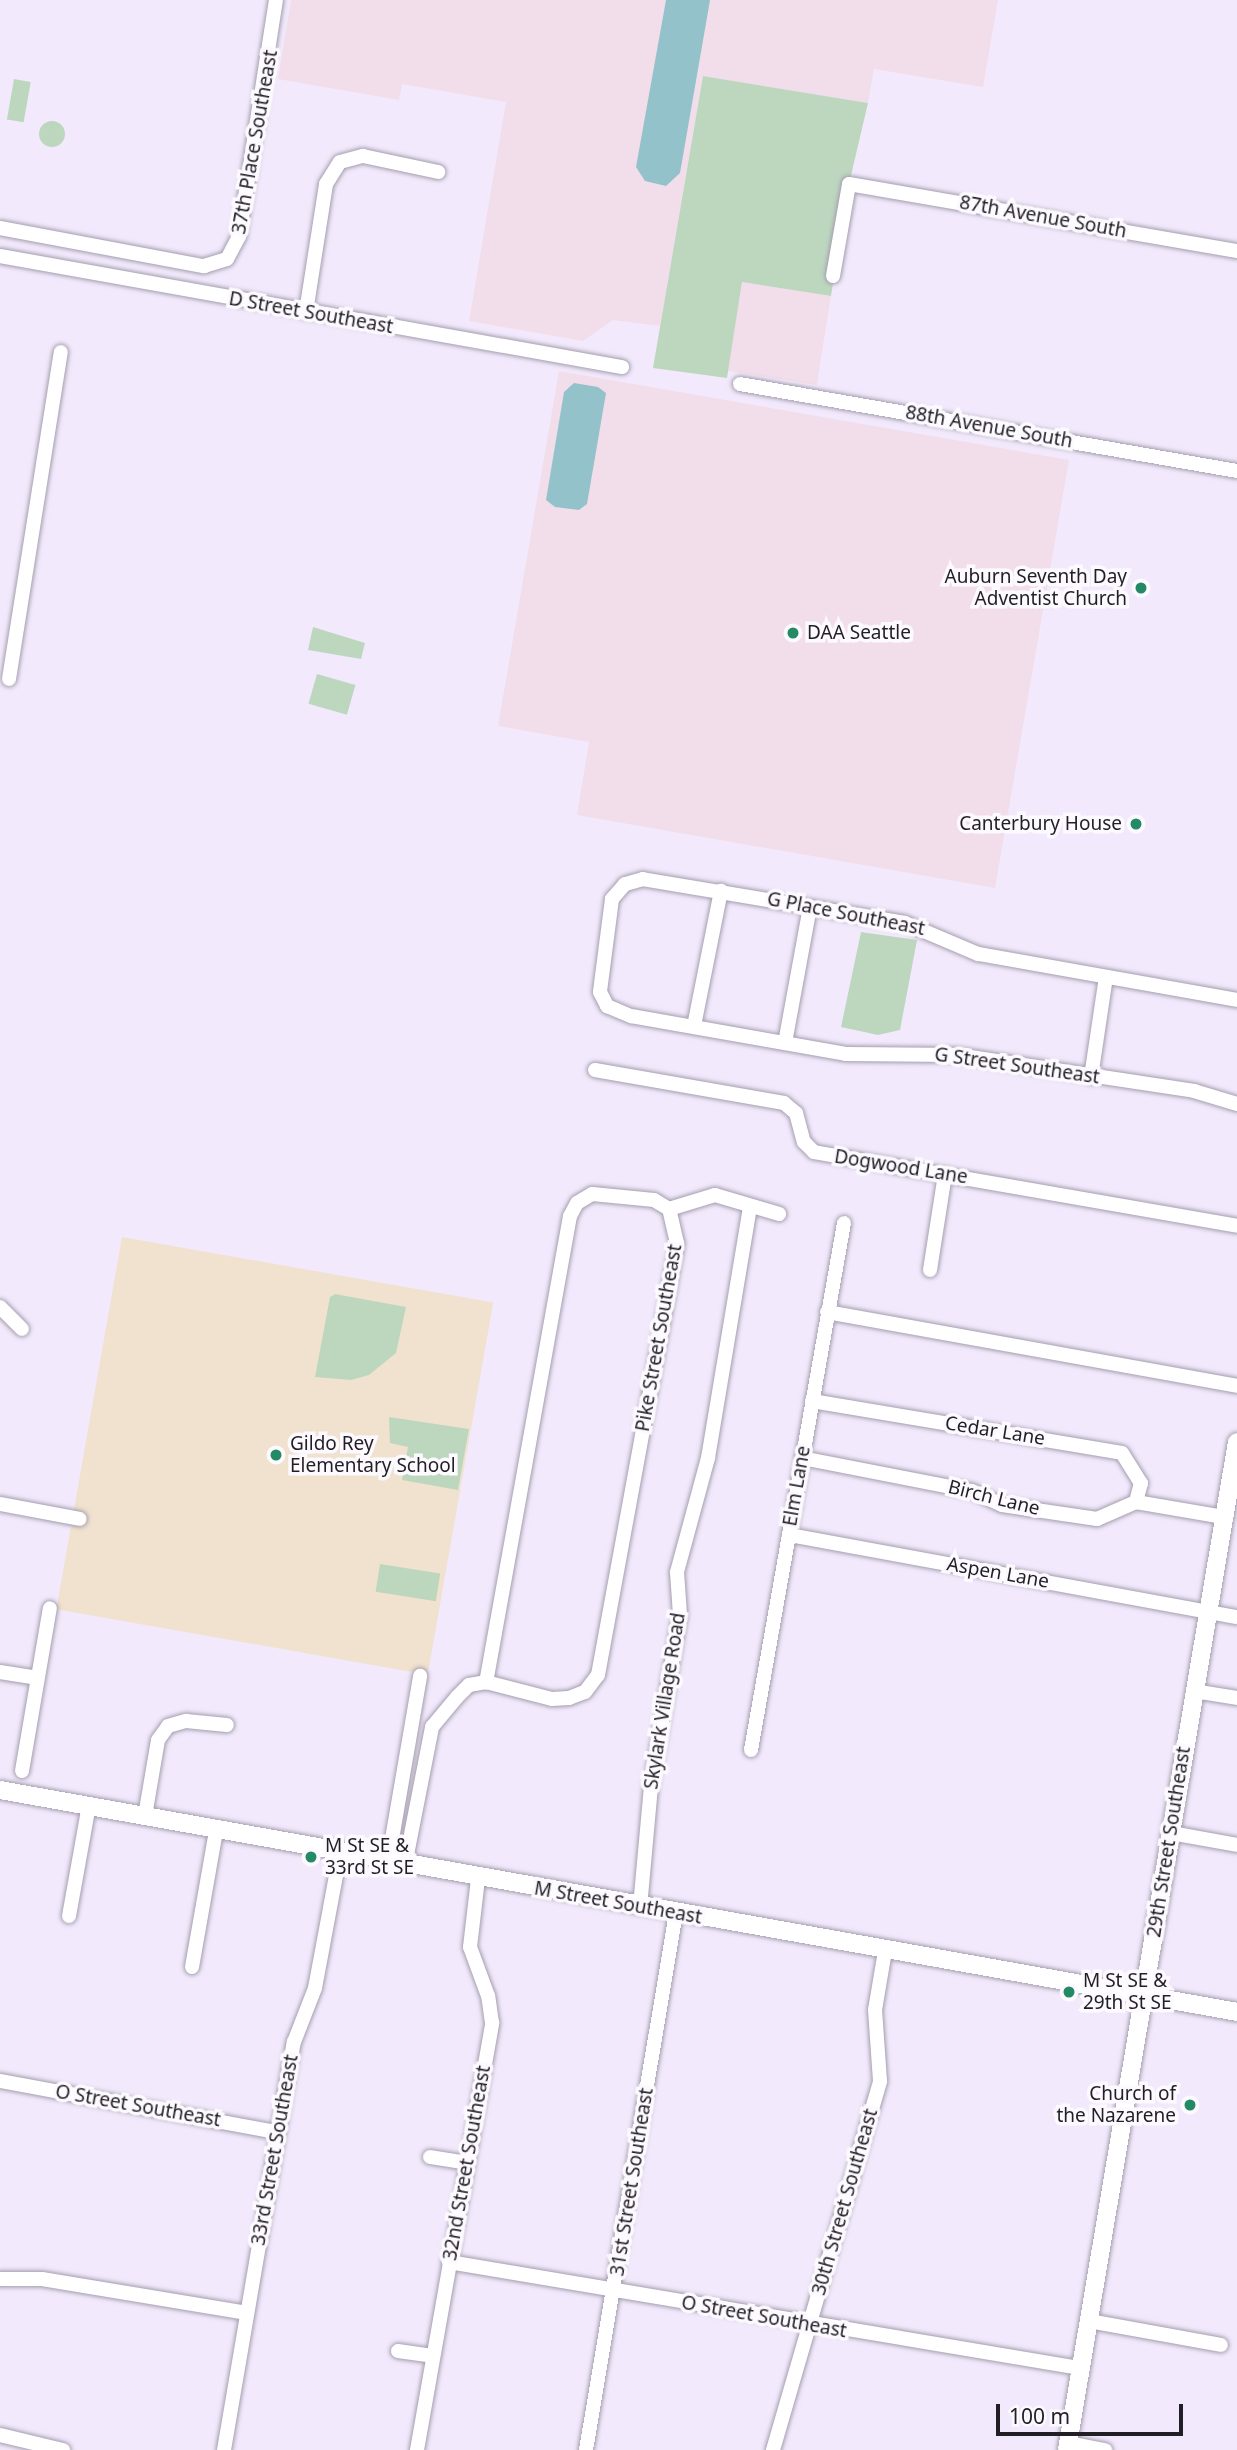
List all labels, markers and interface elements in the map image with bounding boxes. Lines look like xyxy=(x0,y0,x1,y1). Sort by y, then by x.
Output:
street label: 37th Place Southeast xyxy=(228,48,282,236)
street label: 87th Avenue South xyxy=(958,191,1128,243)
street label: D Street Southeast xyxy=(227,287,395,339)
street label: 88th Avenue South xyxy=(904,401,1074,453)
place label: Auburn Seventh Day Adventist Church xyxy=(945,566,1127,610)
marker: Auburn Seventh Day Adventist Church xyxy=(1133,580,1149,596)
place label: DAA Seattle xyxy=(807,622,911,644)
marker: DAA Seattle xyxy=(785,625,801,641)
place label: Canterbury House xyxy=(959,813,1122,835)
marker: Canterbury House xyxy=(1128,816,1144,832)
street label: G Place Southeast xyxy=(765,888,927,940)
street label: G Street Southeast xyxy=(933,1043,1101,1089)
street label: Dogwood Lane xyxy=(833,1145,969,1189)
street label: Pike Street Southeast xyxy=(631,1243,687,1433)
street label: Cedar Lane xyxy=(943,1412,1047,1450)
place label: Gildo Rey Elementary School xyxy=(290,1433,456,1477)
street label: Elm Lane xyxy=(779,1444,815,1528)
marker: Gildo Rey Elementary School xyxy=(268,1447,284,1463)
street label: Birch Lane xyxy=(946,1476,1042,1520)
street label: Aspen Lane xyxy=(945,1553,1051,1593)
street label: Skylark Village Road xyxy=(640,1611,690,1791)
street label: 29th Street Southeast xyxy=(1143,1745,1195,1939)
place label: M St SE & 33rd St SE xyxy=(325,1835,414,1879)
marker: M St SE & 33rd St SE xyxy=(303,1849,319,1865)
street label: M Street Southeast xyxy=(532,1877,704,1929)
place label: M St SE & 29th St SE xyxy=(1083,1970,1172,2014)
marker: M St SE & 29th St SE xyxy=(1061,1984,1077,2000)
street label: 33rd Street Southeast xyxy=(247,2053,303,2247)
street label: 32nd Street Southeast xyxy=(439,2064,495,2262)
street label: O Street Southeast xyxy=(54,2080,222,2132)
place label: Church of the Nazarene xyxy=(1056,2083,1176,2127)
street label: 31st Street Southeast xyxy=(606,2086,658,2278)
marker: Church of the Nazarene xyxy=(1182,2097,1198,2113)
street label: 30th Street Southeast xyxy=(807,2106,883,2298)
street label: O Street Southeast xyxy=(680,2291,848,2343)
scale bar xyxy=(999,2390,1186,2434)
text: 100 m xyxy=(1009,2402,1070,2430)

